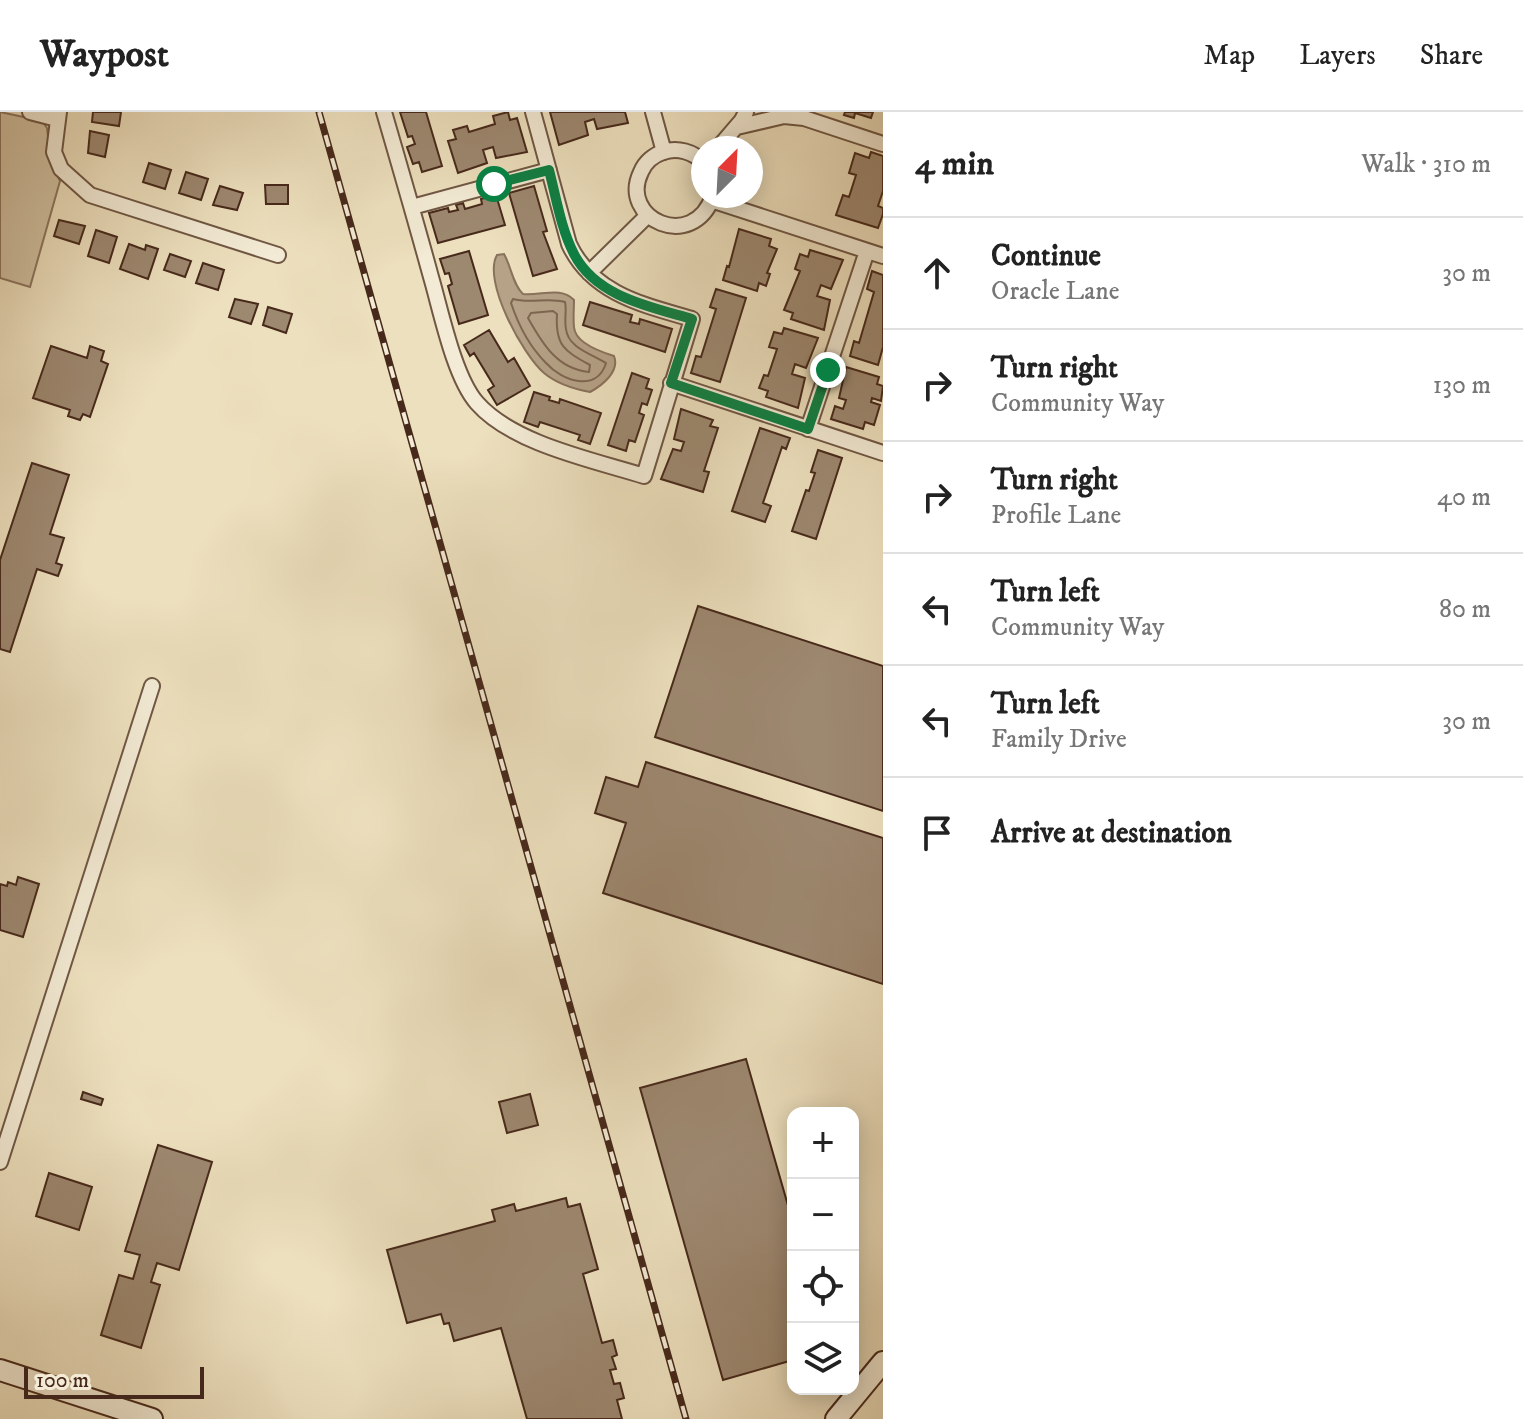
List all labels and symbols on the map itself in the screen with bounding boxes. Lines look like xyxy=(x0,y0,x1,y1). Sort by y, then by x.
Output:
north arrow xyxy=(691,136,763,208)
route start xyxy=(476,166,512,202)
route end xyxy=(810,352,846,388)
scale bar xyxy=(24,1363,204,1399)

